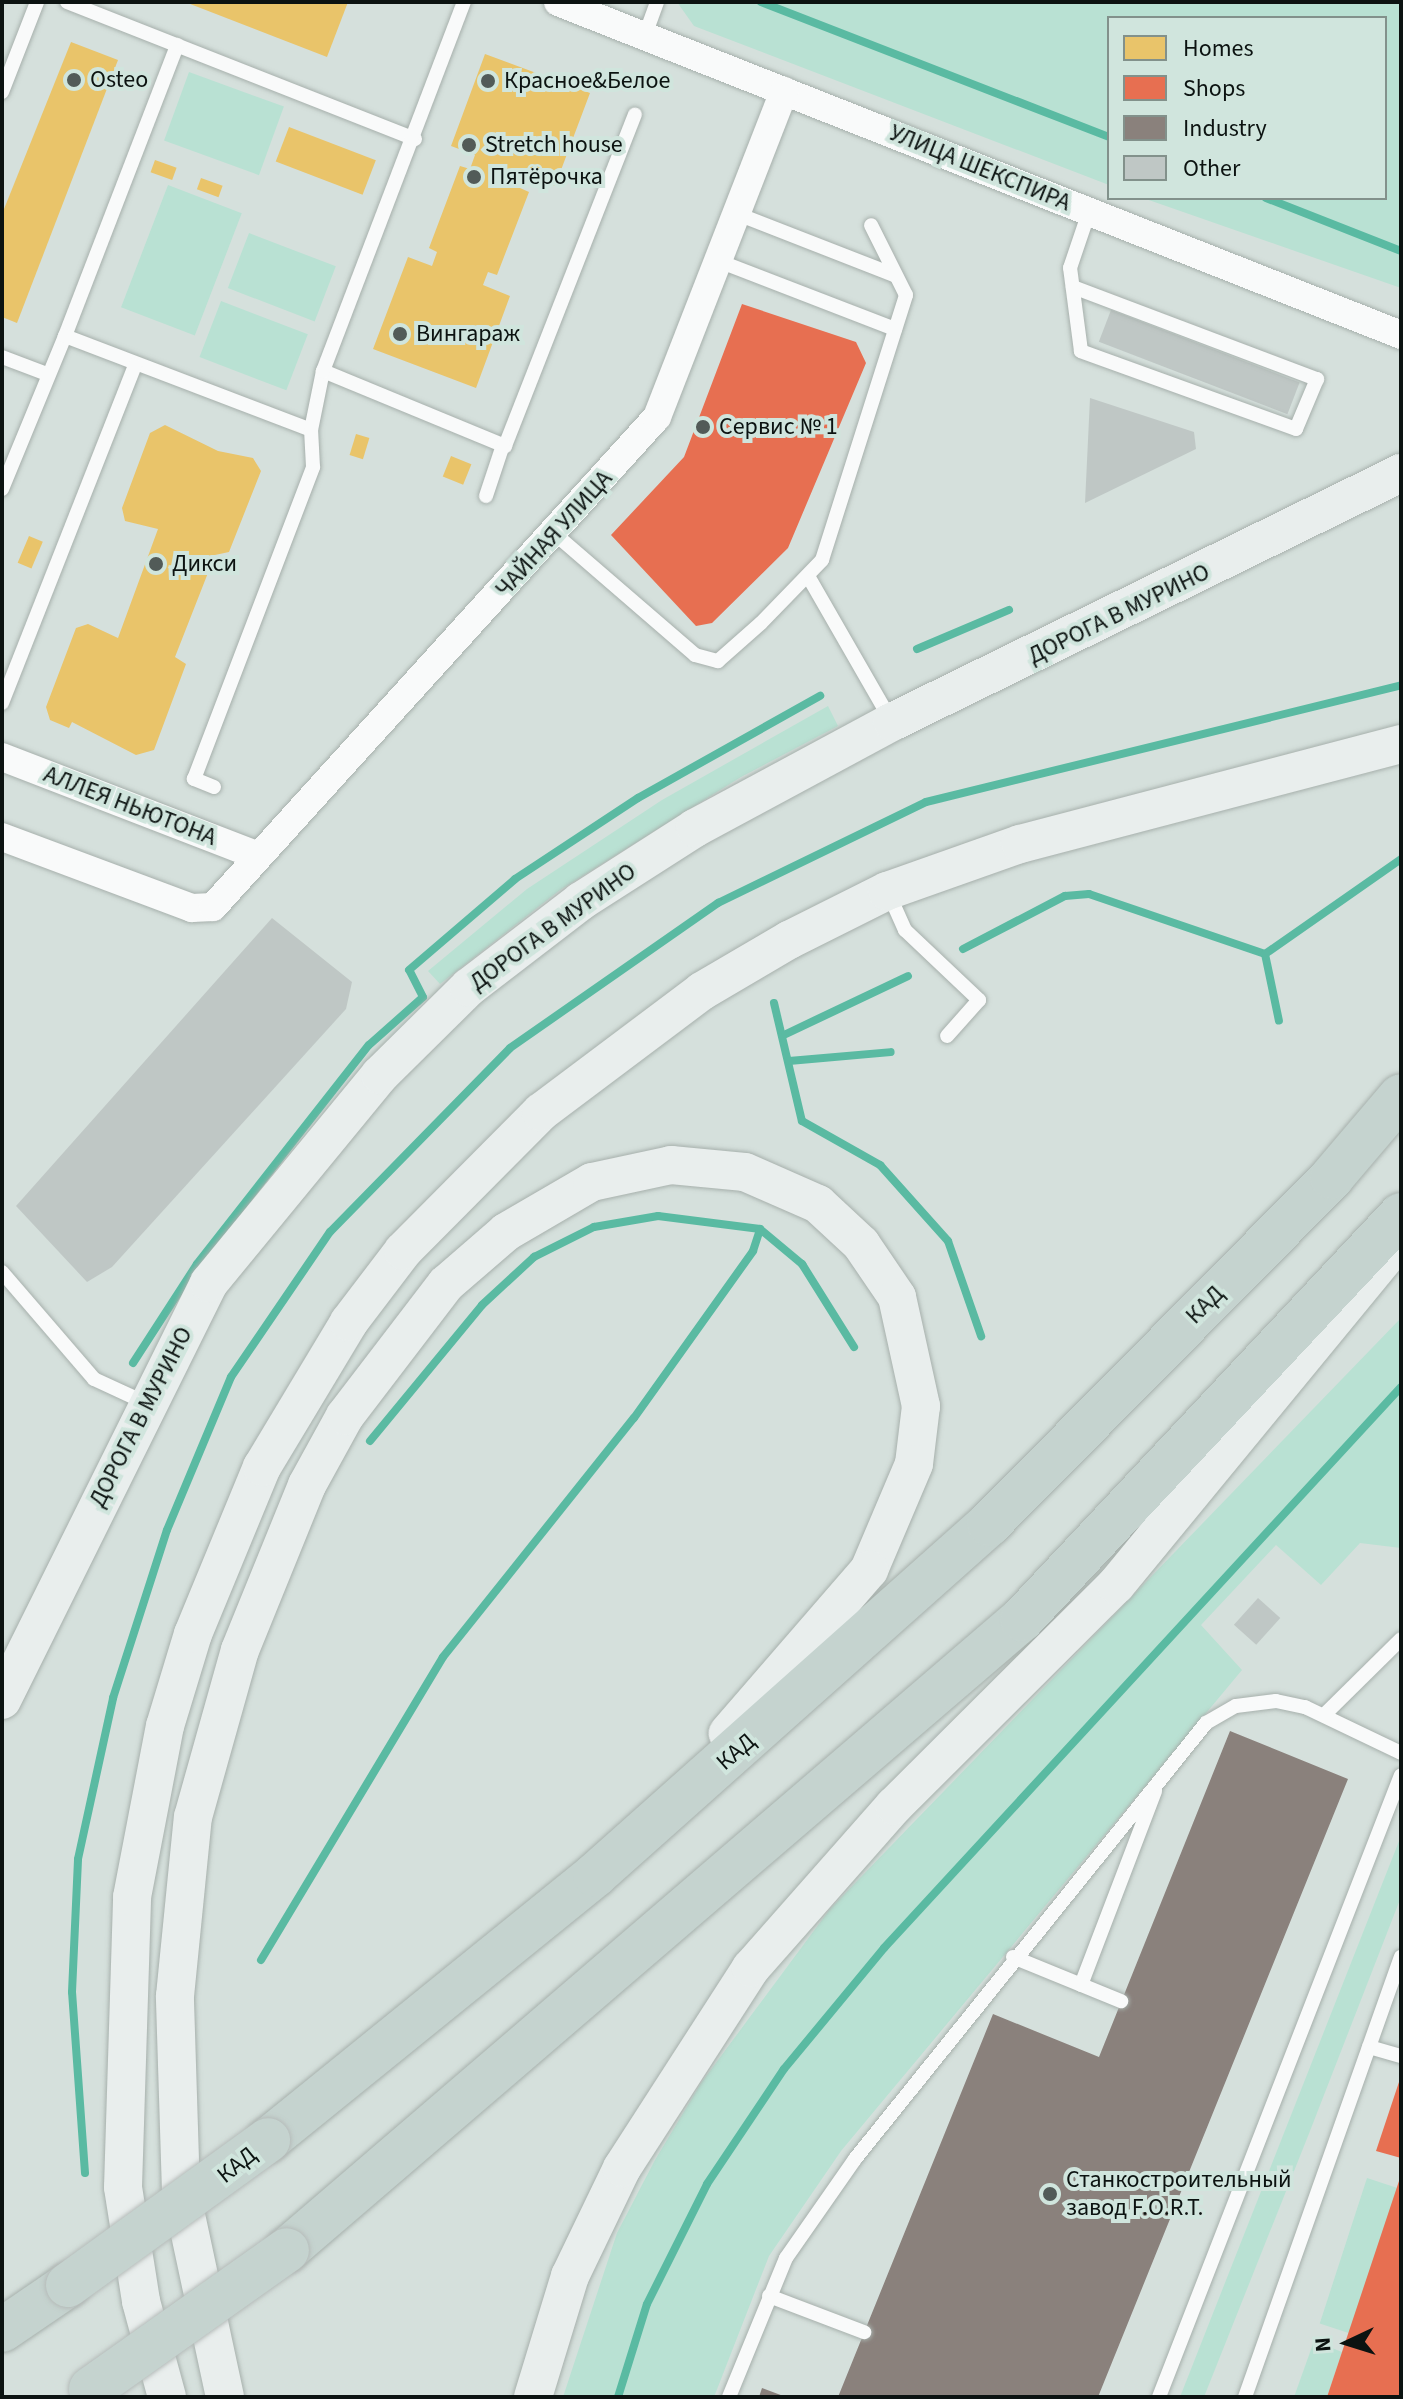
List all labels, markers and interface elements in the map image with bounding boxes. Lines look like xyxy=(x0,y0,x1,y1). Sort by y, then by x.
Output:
legend xyxy=(1107,16,1387,200)
text: Homes xyxy=(1183,31,1254,66)
place label: Osteo xyxy=(90,66,148,94)
place label: Красное&Белое xyxy=(504,67,670,95)
marker: Osteo xyxy=(65,71,83,89)
text: Shops xyxy=(1183,71,1245,106)
marker: Красное&Белое xyxy=(479,72,497,90)
text: Industry xyxy=(1183,111,1267,146)
street label: УЛИЦА ШЕКСПИРА xyxy=(885,119,1075,217)
place label: Stretch house xyxy=(485,131,623,159)
marker: Stretch house xyxy=(460,136,478,154)
text: Other xyxy=(1183,151,1240,186)
place label: Пятёрочка xyxy=(490,163,603,191)
marker: Пятёрочка xyxy=(465,168,483,186)
place label: Вингараж xyxy=(416,320,520,348)
marker: Вингараж xyxy=(391,325,409,343)
place label: Сервис № 1 xyxy=(719,413,838,441)
marker: Сервис № 1 xyxy=(694,418,712,436)
street label: ЧАЙНАЯ УЛИЦА xyxy=(489,465,619,603)
place label: Дикси xyxy=(172,550,237,578)
marker: Дикси xyxy=(147,555,165,573)
street label: ДОРОГА В МУРИНО xyxy=(1023,558,1215,670)
street label: АЛЛЕЯ НЬЮТОНА xyxy=(40,760,220,852)
street label: ДОРОГА В МУРИНО xyxy=(464,857,642,997)
street label: КАД xyxy=(1180,1280,1230,1330)
street label: ДОРОГА В МУРИНО xyxy=(83,1322,199,1512)
street label: КАД xyxy=(711,1727,761,1777)
street label: КАД xyxy=(211,2140,263,2190)
place label: Станкостроительный завод F.O.R.T. xyxy=(1066,2166,1292,2222)
marker: Станкостроительный завод F.O.R.T. xyxy=(1041,2185,1059,2203)
north arrow xyxy=(1307,2303,1387,2383)
text: N xyxy=(1307,2336,1340,2353)

